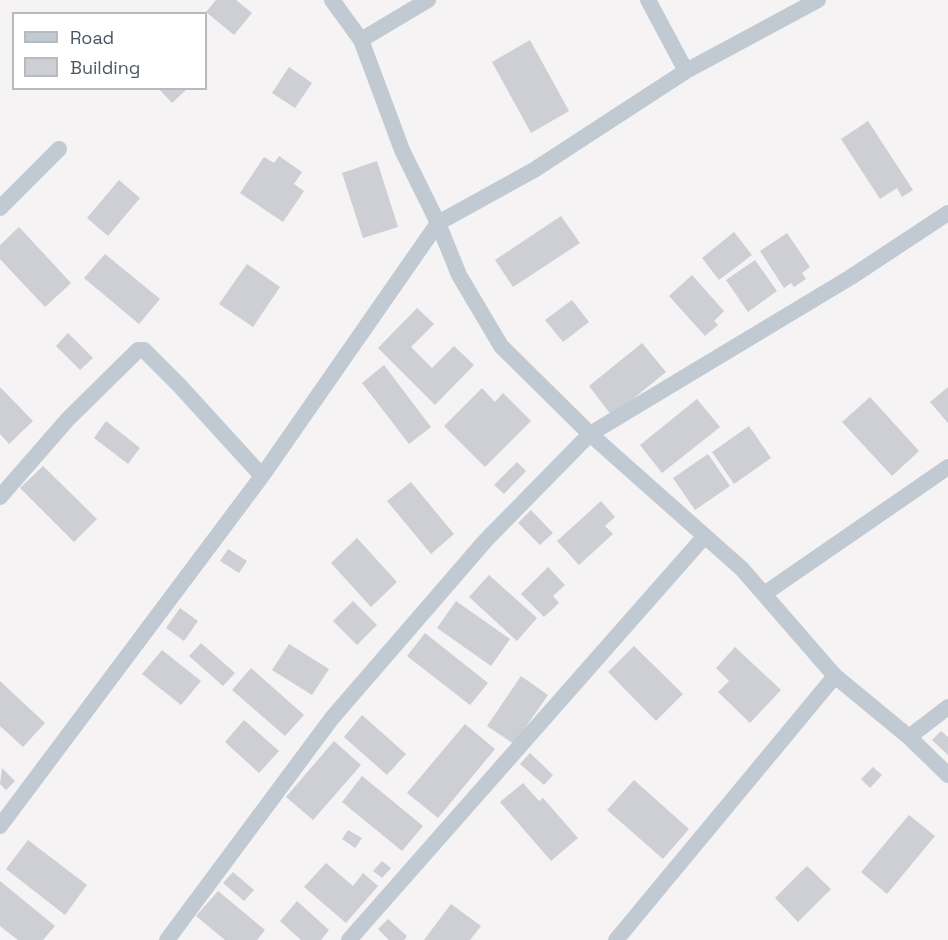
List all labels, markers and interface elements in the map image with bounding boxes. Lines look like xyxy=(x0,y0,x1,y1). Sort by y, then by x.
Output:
legend xyxy=(12,12,207,90)
text: Road xyxy=(70,26,114,49)
text: Building xyxy=(70,56,140,79)

